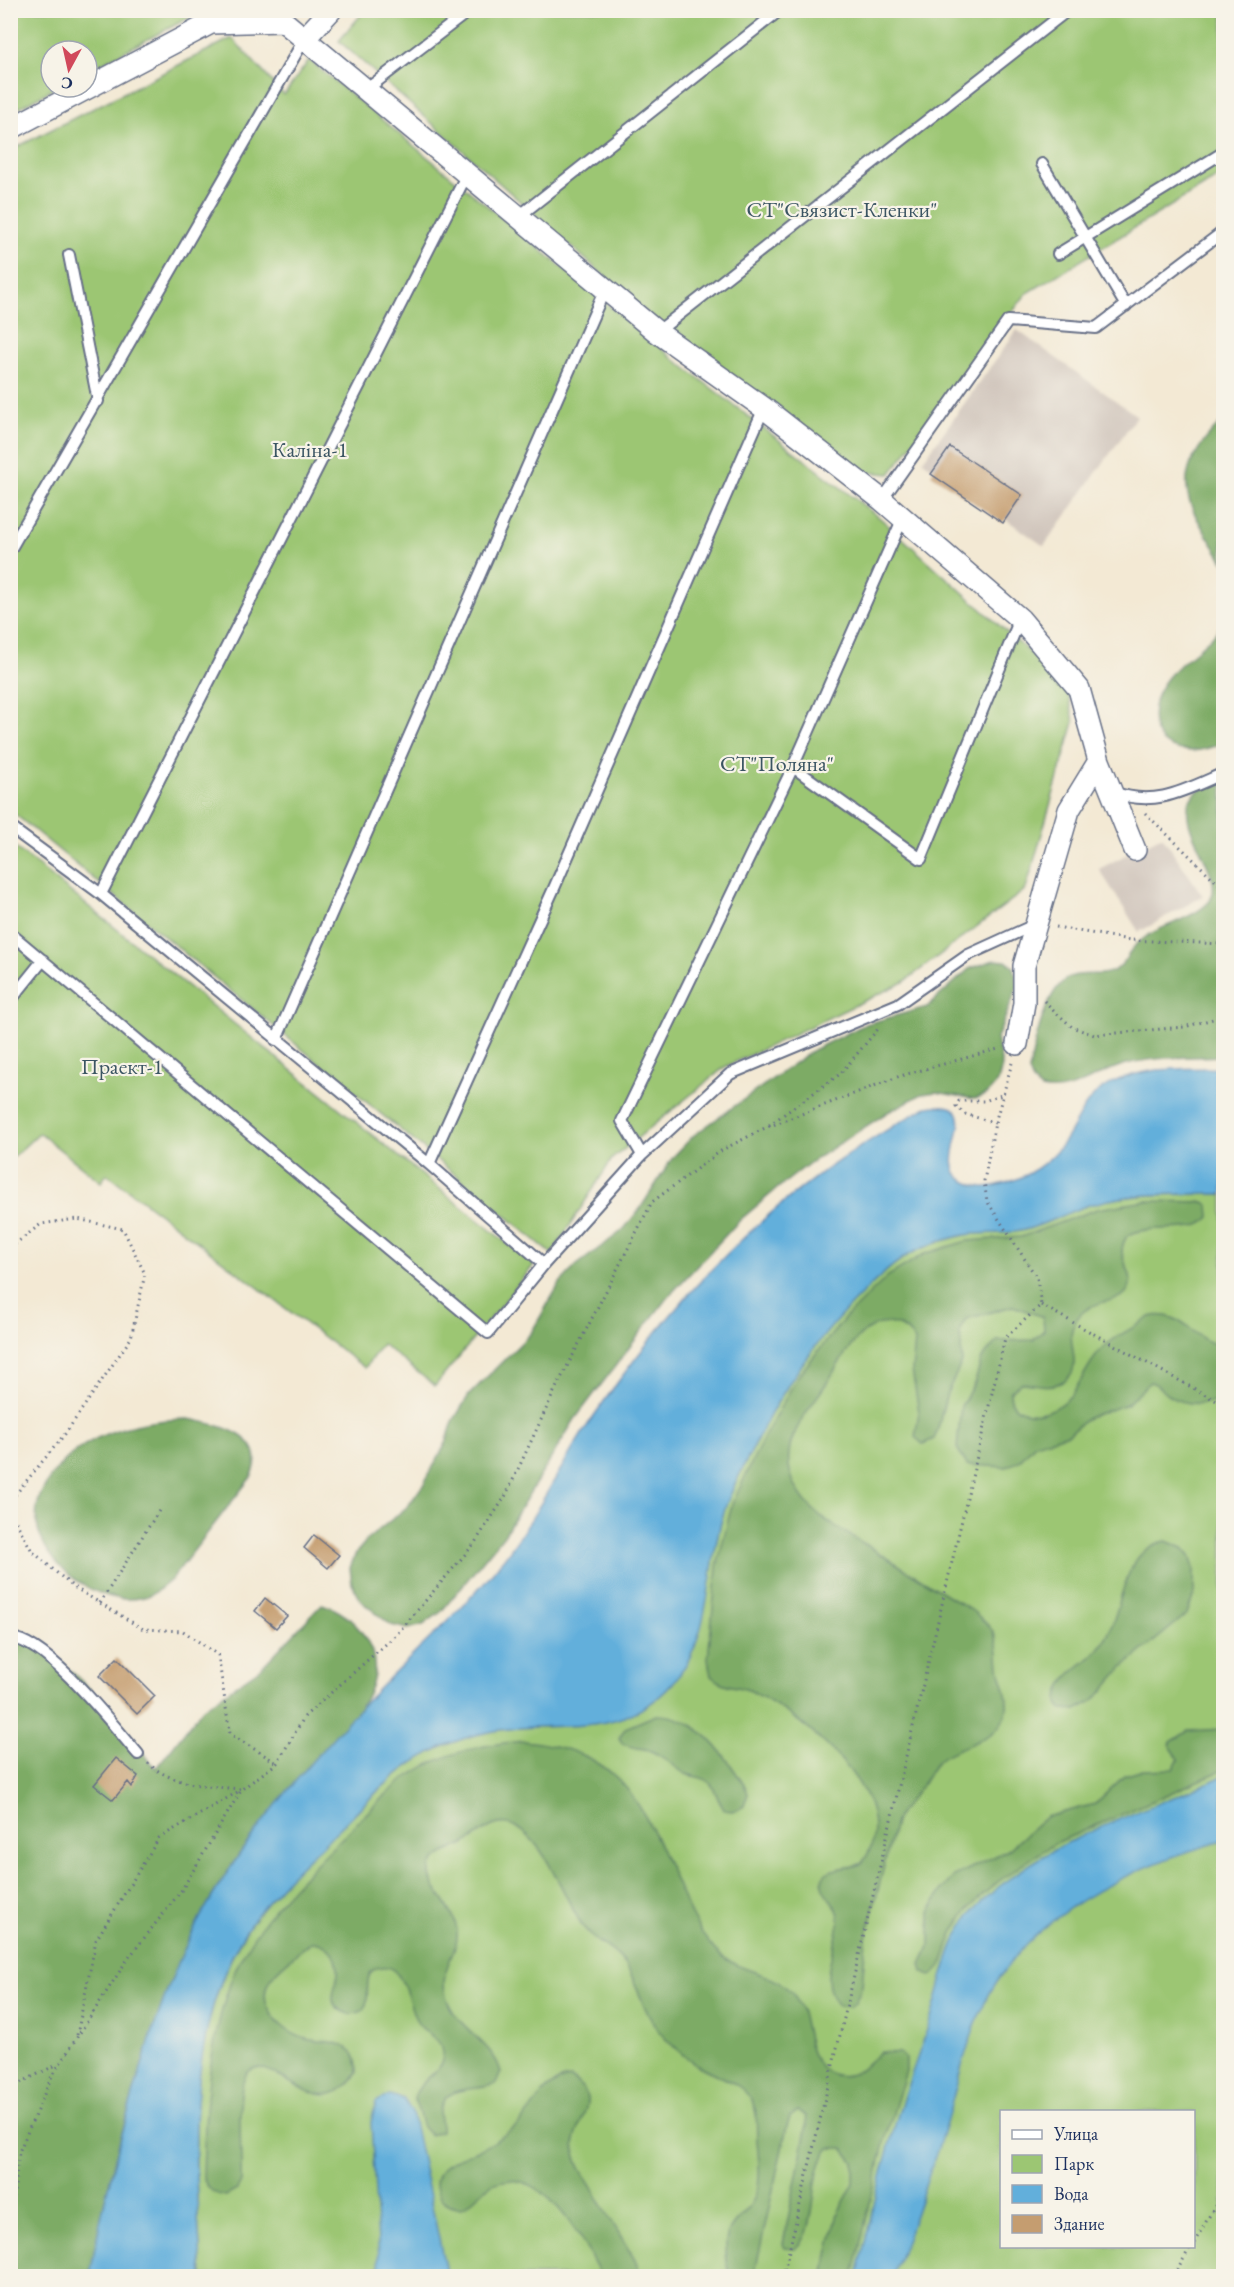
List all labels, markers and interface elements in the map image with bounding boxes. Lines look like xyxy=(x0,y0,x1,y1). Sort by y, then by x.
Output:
north arrow xyxy=(39,39,99,99)
text: С xyxy=(60,72,74,95)
park label: СТ"Связист-Кленки" xyxy=(747,195,937,224)
park label: Каліна-1 xyxy=(272,435,348,464)
park label: СТ"Поляна" xyxy=(720,749,834,778)
park label: Праект-1 xyxy=(81,1052,163,1081)
legend xyxy=(1000,2110,1195,2248)
text: Улица xyxy=(1053,2122,1099,2145)
text: Парк xyxy=(1054,2152,1094,2175)
text: Вода xyxy=(1054,2182,1089,2205)
text: Здание xyxy=(1054,2212,1104,2235)

